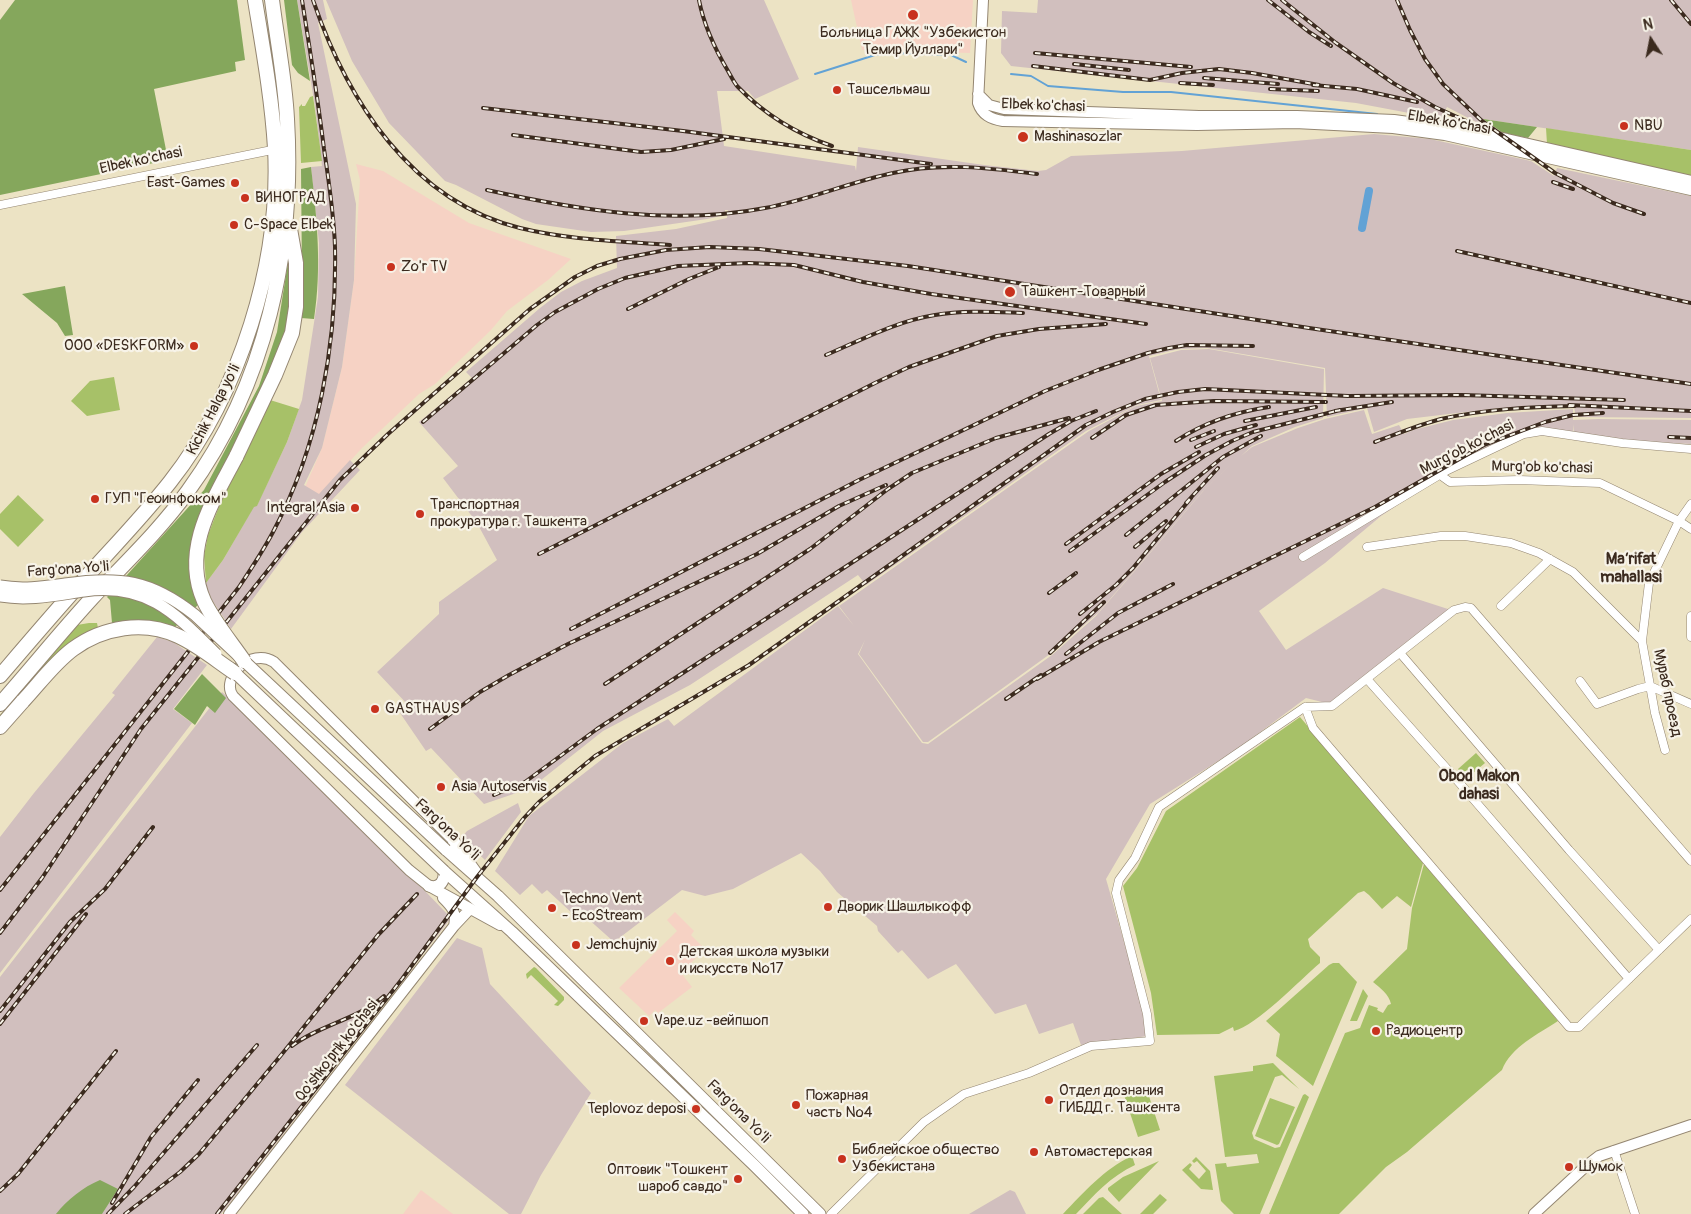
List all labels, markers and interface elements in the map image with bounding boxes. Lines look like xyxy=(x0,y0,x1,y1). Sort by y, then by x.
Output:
marker: Больница ГАЖК "Узбекистон Темир Йуллари" xyxy=(906,8,920,22)
north arrow xyxy=(1626,15,1676,65)
text: N xyxy=(1642,16,1654,34)
place label: Больница ГАЖК "Узбекистон Темир Йуллари" xyxy=(820,24,1006,59)
place label: Ташсельмаш xyxy=(847,81,930,99)
marker: Ташсельмаш xyxy=(831,84,843,96)
street label: Elbek ko'chasi xyxy=(1001,96,1085,116)
street label: Elbek ko'chasi xyxy=(1406,107,1492,139)
place label: NBU xyxy=(1634,117,1663,135)
marker: NBU xyxy=(1618,120,1630,132)
place label: Mashinasozlar xyxy=(1034,128,1122,146)
marker: Mashinasozlar xyxy=(1016,130,1030,144)
street label: Elbek ko'chasi xyxy=(98,143,184,179)
place label: East-Games xyxy=(147,174,225,192)
marker: East-Games xyxy=(229,177,241,189)
place label: ВИНОГРАД xyxy=(255,189,325,207)
marker: ВИНОГРАД xyxy=(239,192,251,204)
place label: C-Space Elbek xyxy=(244,216,333,234)
marker: C-Space Elbek xyxy=(228,219,240,231)
place label: Zo'r TV xyxy=(401,258,448,276)
marker: Zo'r TV xyxy=(385,261,397,273)
place label: Ташкент-Товарный xyxy=(1021,283,1146,301)
marker: Ташкент-Товарный xyxy=(1003,285,1017,299)
place label: ООО «DESKFORM» xyxy=(64,337,184,355)
marker: ООО «DESKFORM» xyxy=(188,340,200,352)
street label: Kichik Halqa yo'li xyxy=(183,362,245,458)
street label: Murg’ob ko’chasi xyxy=(1417,417,1517,479)
street label: Murg'ob ko'chasi xyxy=(1491,458,1593,478)
place label: ГУП "Геоинфоком" xyxy=(105,490,227,508)
marker: ГУП "Геоинфоком" xyxy=(89,493,101,505)
place label: Транспортная прокуратура г. Ташкента xyxy=(430,496,587,531)
place label: Integral Asia xyxy=(266,499,345,517)
marker: Integral Asia xyxy=(349,502,361,514)
marker: Транспортная прокуратура г. Ташкента xyxy=(414,508,426,520)
district label: Maʼrifat mahallasi xyxy=(1600,550,1662,588)
street label: Farg'ona Yo'li xyxy=(26,558,110,582)
street label: Мураб проезд xyxy=(1649,648,1685,738)
place label: GASTHAUS xyxy=(385,700,460,718)
marker: GASTHAUS xyxy=(369,703,381,715)
district label: Obod Makon dahasi xyxy=(1438,767,1520,805)
place label: Asia Autoservis xyxy=(451,778,547,796)
marker: Asia Autoservis xyxy=(435,781,447,793)
street label: Farg'ona Yo'li xyxy=(411,795,483,865)
place label: Techno Vent - EcoStream xyxy=(562,890,643,925)
place label: Дворик Шашлыкофф xyxy=(838,898,972,916)
marker: Дворик Шашлыкофф xyxy=(822,901,834,913)
marker: Techno Vent - EcoStream xyxy=(546,902,558,914)
place label: Jemchujniy xyxy=(586,936,657,954)
marker: Jemchujniy xyxy=(570,939,582,951)
place label: Детская школа музыки и искусств №17 xyxy=(680,943,829,978)
marker: Детская школа музыки и искусств №17 xyxy=(664,955,676,967)
street label: Qo'shko'prik ko'chasi xyxy=(292,997,382,1105)
place label: Vape.uz -вейпшоп xyxy=(654,1012,769,1030)
marker: Vape.uz -вейпшоп xyxy=(638,1015,650,1027)
place label: Радиоцентр xyxy=(1386,1022,1463,1040)
marker: Радиоцентр xyxy=(1370,1025,1382,1037)
street label: Farg'ona Yo'li xyxy=(703,1077,773,1147)
place label: Отдел дознания ГИБДД г. Ташкента xyxy=(1059,1082,1180,1117)
place label: Пожарная часть №4 xyxy=(806,1087,872,1122)
marker: Отдел дознания ГИБДД г. Ташкента xyxy=(1043,1094,1055,1106)
marker: Пожарная часть №4 xyxy=(790,1099,802,1111)
place label: Teplovoz deposi xyxy=(587,1100,686,1118)
marker: Teplovoz deposi xyxy=(690,1103,702,1115)
place label: Библейское общество Узбекистана xyxy=(852,1141,999,1176)
place label: Автомастерская xyxy=(1044,1143,1152,1161)
marker: Автомастерская xyxy=(1028,1146,1040,1158)
marker: Библейское общество Узбекистана xyxy=(836,1153,848,1165)
place label: Шумок xyxy=(1579,1158,1623,1176)
place label: Оптовик "Тошкент шароб савдо" xyxy=(607,1161,728,1196)
marker: Шумок xyxy=(1563,1161,1575,1173)
marker: Оптовик "Тошкент шароб савдо" xyxy=(732,1173,744,1185)

